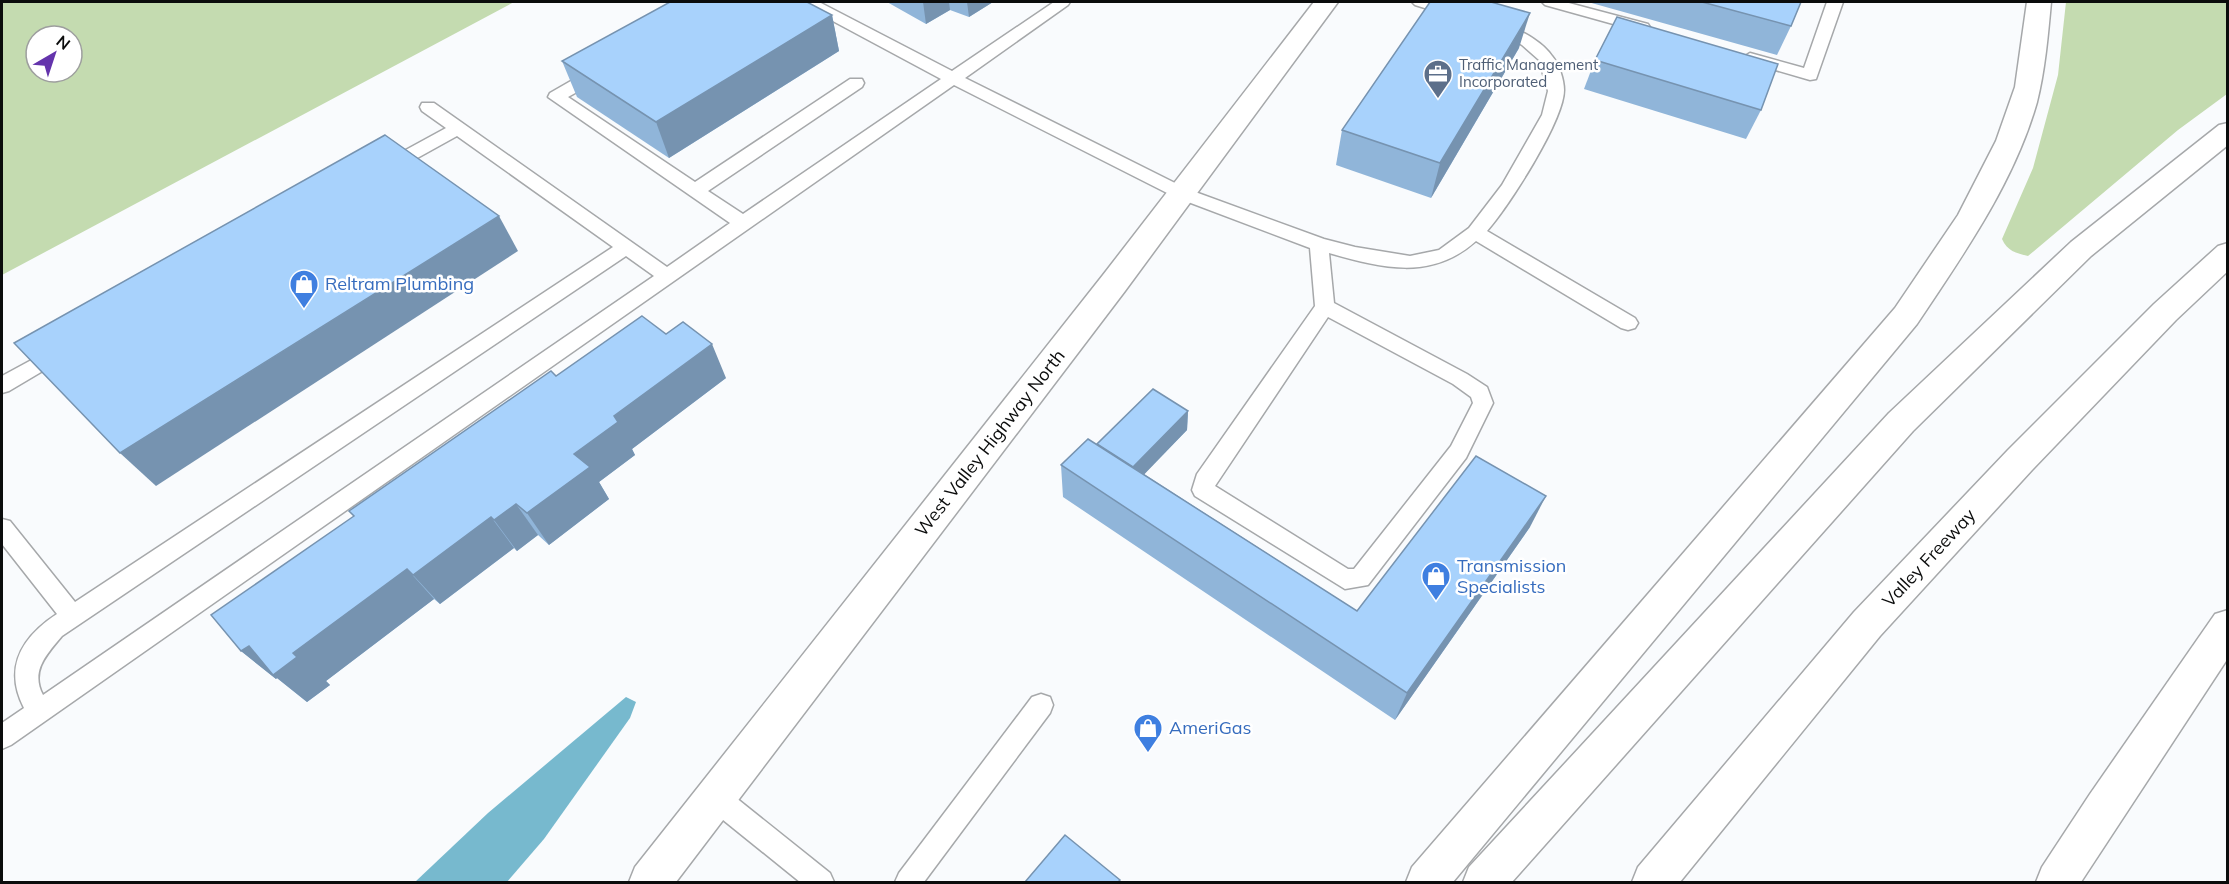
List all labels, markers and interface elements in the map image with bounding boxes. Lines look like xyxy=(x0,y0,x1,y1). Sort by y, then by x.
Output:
north arrow xyxy=(24,24,84,84)
text: N xyxy=(52,31,74,54)
place label: Traffic Management Incorporated xyxy=(1459,55,1598,91)
office icon: Traffic Management Incorporated xyxy=(1422,58,1454,100)
shop icon: Reltram Plumbing xyxy=(288,268,320,310)
place label: Reltram Plumbing xyxy=(325,272,474,295)
street label: West Valley Highway North xyxy=(909,345,1070,541)
street label: Valley Freeway xyxy=(1877,503,1980,612)
place label: Transmission Specialists xyxy=(1457,554,1566,598)
shop icon: Transmission Specialists xyxy=(1420,560,1452,602)
shop icon: AmeriGas xyxy=(1132,712,1164,754)
place label: AmeriGas xyxy=(1169,716,1252,739)

